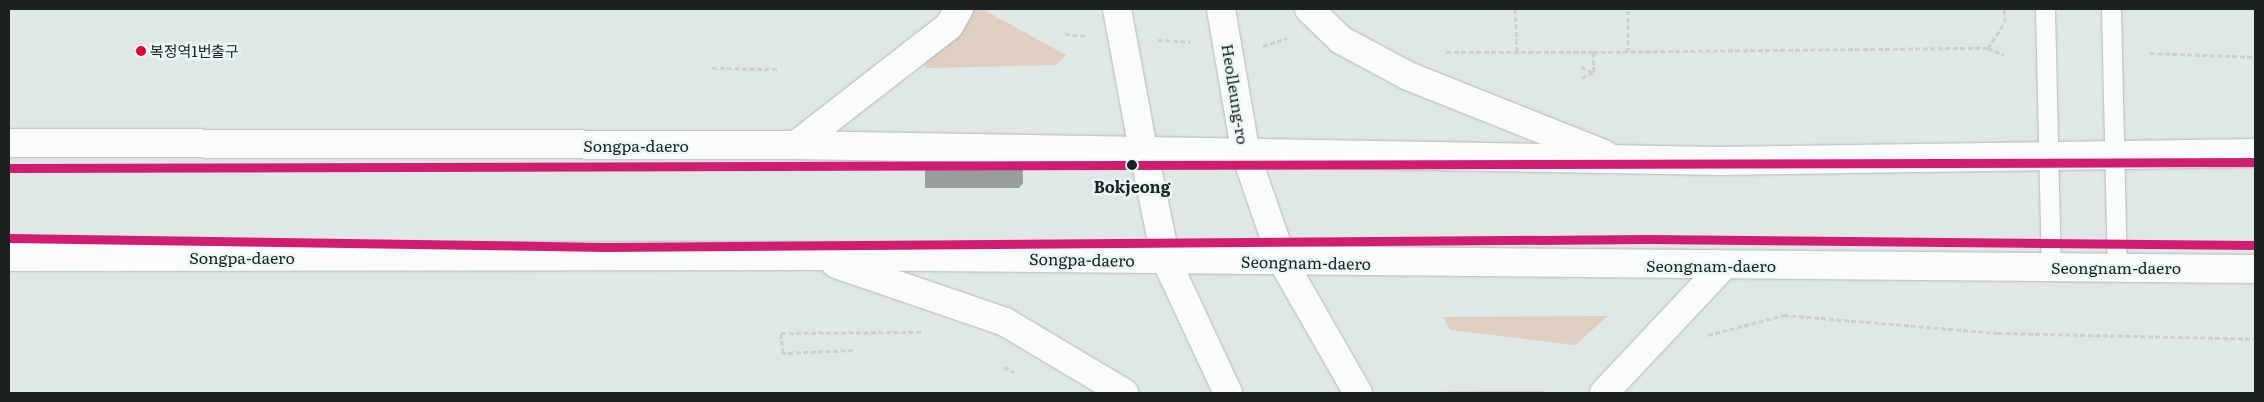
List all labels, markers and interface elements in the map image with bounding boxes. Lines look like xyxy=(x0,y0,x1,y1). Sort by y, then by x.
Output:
place label: 복정역1번출구 xyxy=(150,42,239,60)
street label: Heolleung-ro xyxy=(1219,42,1253,146)
marker: 복정역1번출구 xyxy=(136,46,146,56)
street label: Songpa-daero xyxy=(583,135,689,155)
marker: Bokjeong xyxy=(1123,156,1141,174)
place label: Bokjeong xyxy=(1094,176,1170,196)
street label: Songpa-daero xyxy=(189,247,295,267)
street label: Songpa-daero xyxy=(1029,248,1135,270)
street label: Seongnam-daero xyxy=(1241,251,1371,273)
street label: Seongnam-daero xyxy=(1646,255,1776,275)
street label: Seongnam-daero xyxy=(2051,257,2181,277)

